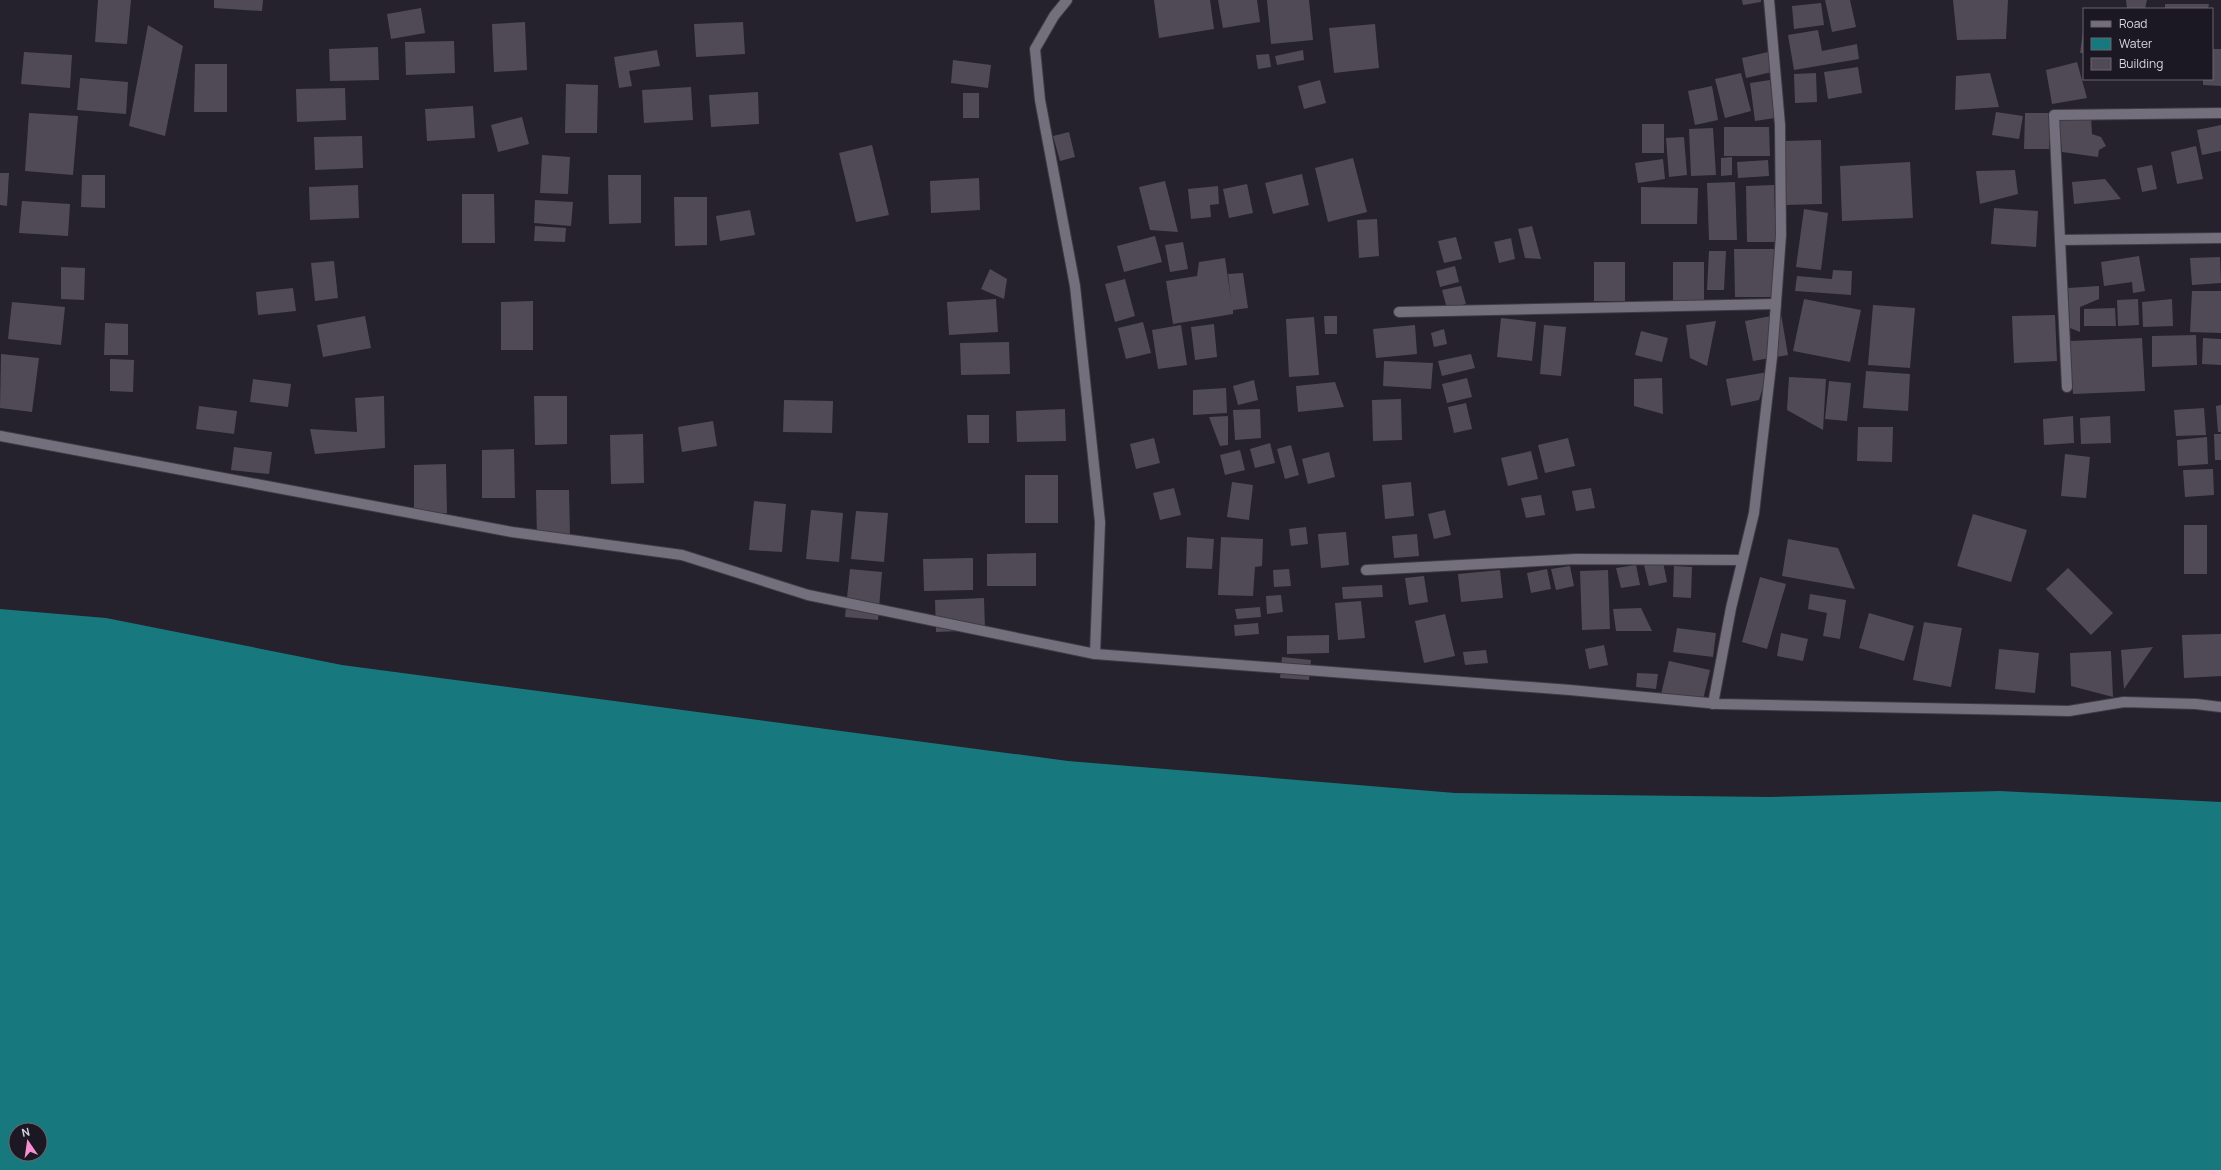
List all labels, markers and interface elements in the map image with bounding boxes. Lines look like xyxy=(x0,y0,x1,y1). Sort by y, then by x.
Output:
legend xyxy=(2083,8,2213,80)
text: Road xyxy=(2119,15,2147,32)
text: Water xyxy=(2119,35,2153,52)
text: Building xyxy=(2119,55,2163,72)
north arrow xyxy=(8,1122,48,1162)
text: N xyxy=(20,1124,31,1140)

